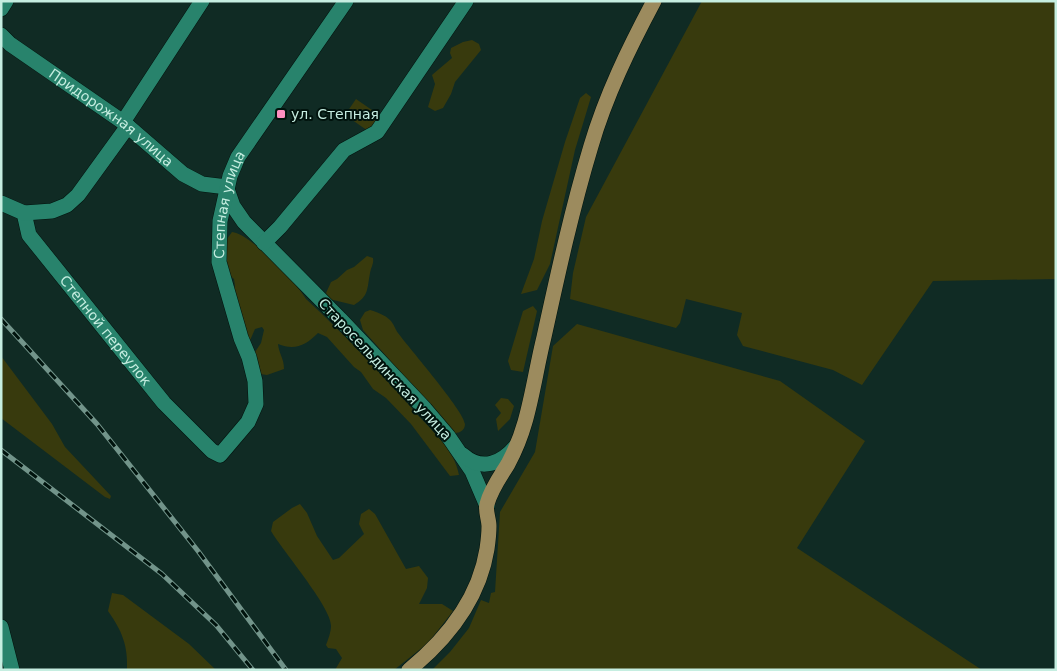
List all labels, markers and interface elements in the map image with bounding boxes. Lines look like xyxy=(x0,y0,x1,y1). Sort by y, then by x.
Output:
street label: Придорожная улица xyxy=(46,65,177,170)
place label: ул. Степная xyxy=(291,106,379,122)
marker: ул. Степная xyxy=(275,108,287,120)
street label: Степная улица xyxy=(211,147,248,259)
street label: Степной переулок xyxy=(57,272,155,389)
street label: Старосельдинская улица xyxy=(315,295,455,443)

